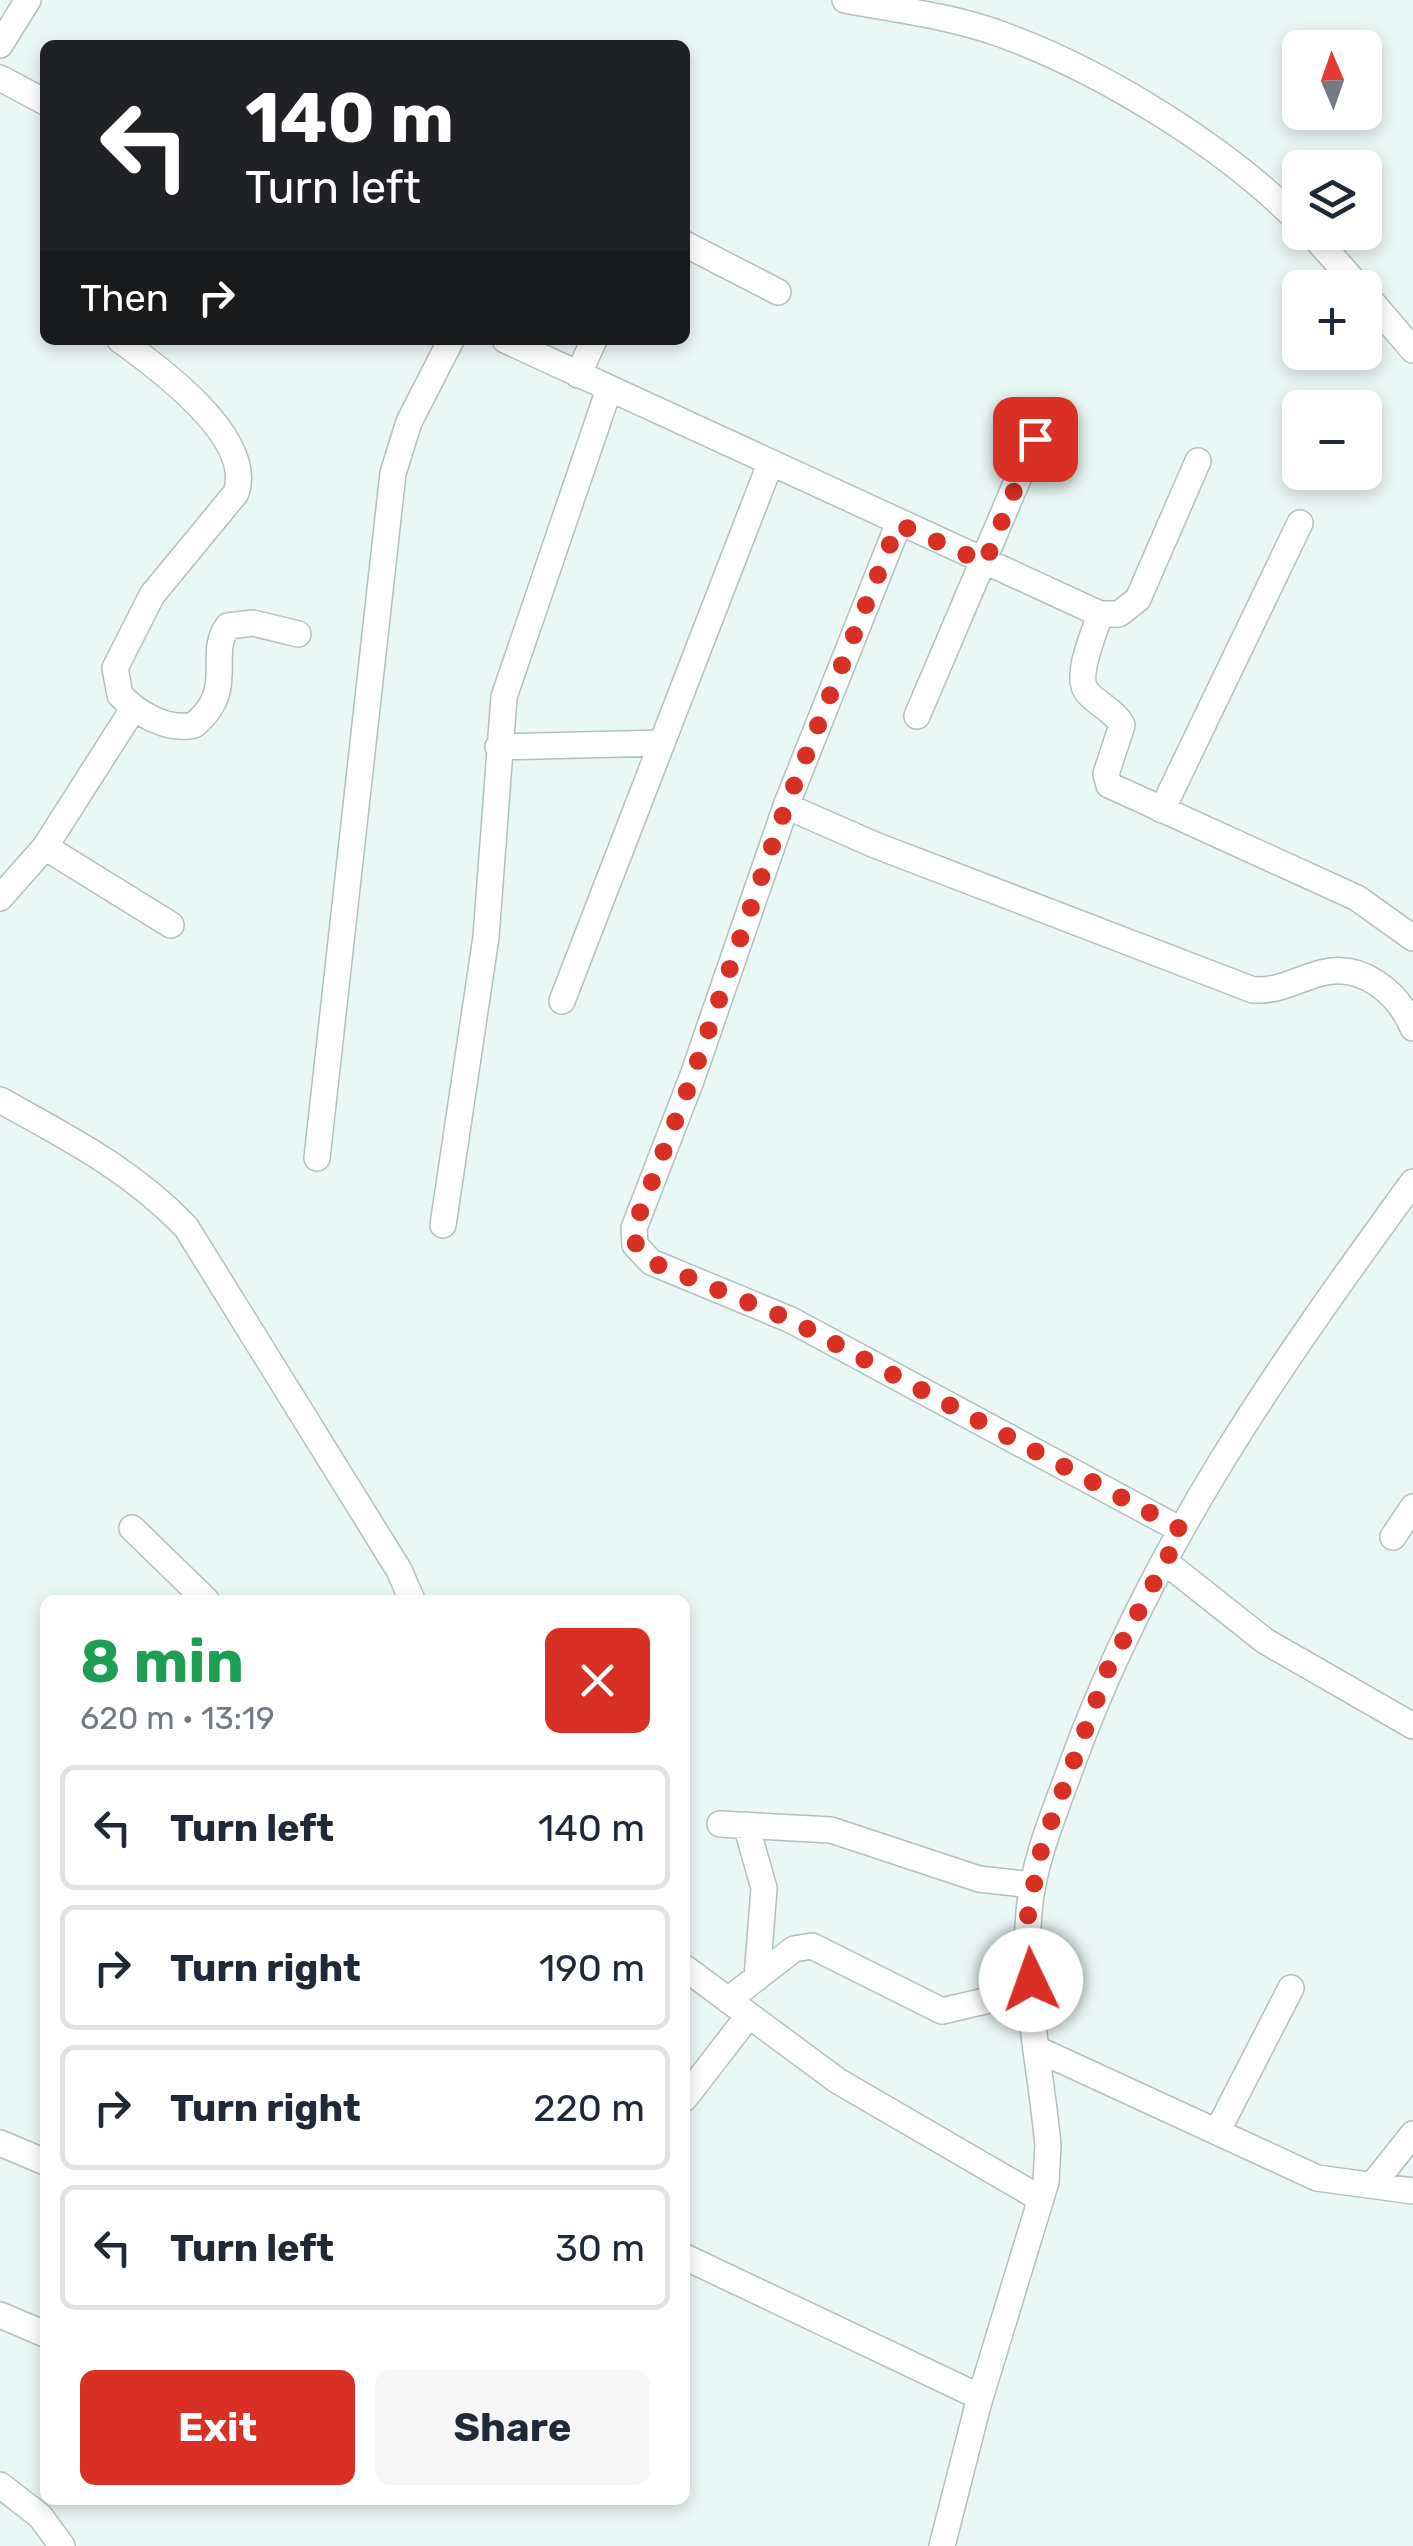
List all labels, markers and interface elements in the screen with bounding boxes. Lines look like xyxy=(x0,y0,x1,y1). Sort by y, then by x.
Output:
north arrow xyxy=(1282,30,1382,130)
map controls xyxy=(1282,30,1382,490)
text: 140 m xyxy=(245,77,454,160)
icon: left xyxy=(80,80,210,210)
button: layers xyxy=(1282,150,1382,250)
text: Turn left xyxy=(245,161,421,214)
icon: right xyxy=(189,270,244,325)
button: + xyxy=(1282,270,1382,370)
text: Then xyxy=(80,275,169,321)
button: − xyxy=(1282,390,1382,490)
pin xyxy=(993,397,1078,482)
icon: arrive xyxy=(1008,412,1063,467)
text: 8 min xyxy=(80,1626,244,1697)
button: close xyxy=(545,1628,650,1733)
text: 620 m · 13:19 xyxy=(80,1699,275,1737)
icon: left xyxy=(85,1800,140,1855)
text: Turn left xyxy=(170,1805,334,1851)
text: 140 m xyxy=(538,1805,645,1851)
position arrow xyxy=(979,1928,1083,2032)
icon: right xyxy=(85,1940,140,1995)
text: Turn right xyxy=(170,1945,361,1991)
text: 190 m xyxy=(539,1945,645,1991)
icon: right xyxy=(85,2080,140,2135)
text: Turn right xyxy=(170,2085,361,2131)
text: 220 m xyxy=(533,2085,645,2131)
icon: left xyxy=(85,2220,140,2275)
text: Turn left xyxy=(170,2225,334,2271)
text: 30 m xyxy=(555,2225,645,2271)
button: Exit xyxy=(80,2370,355,2485)
button: Share xyxy=(375,2370,650,2485)

